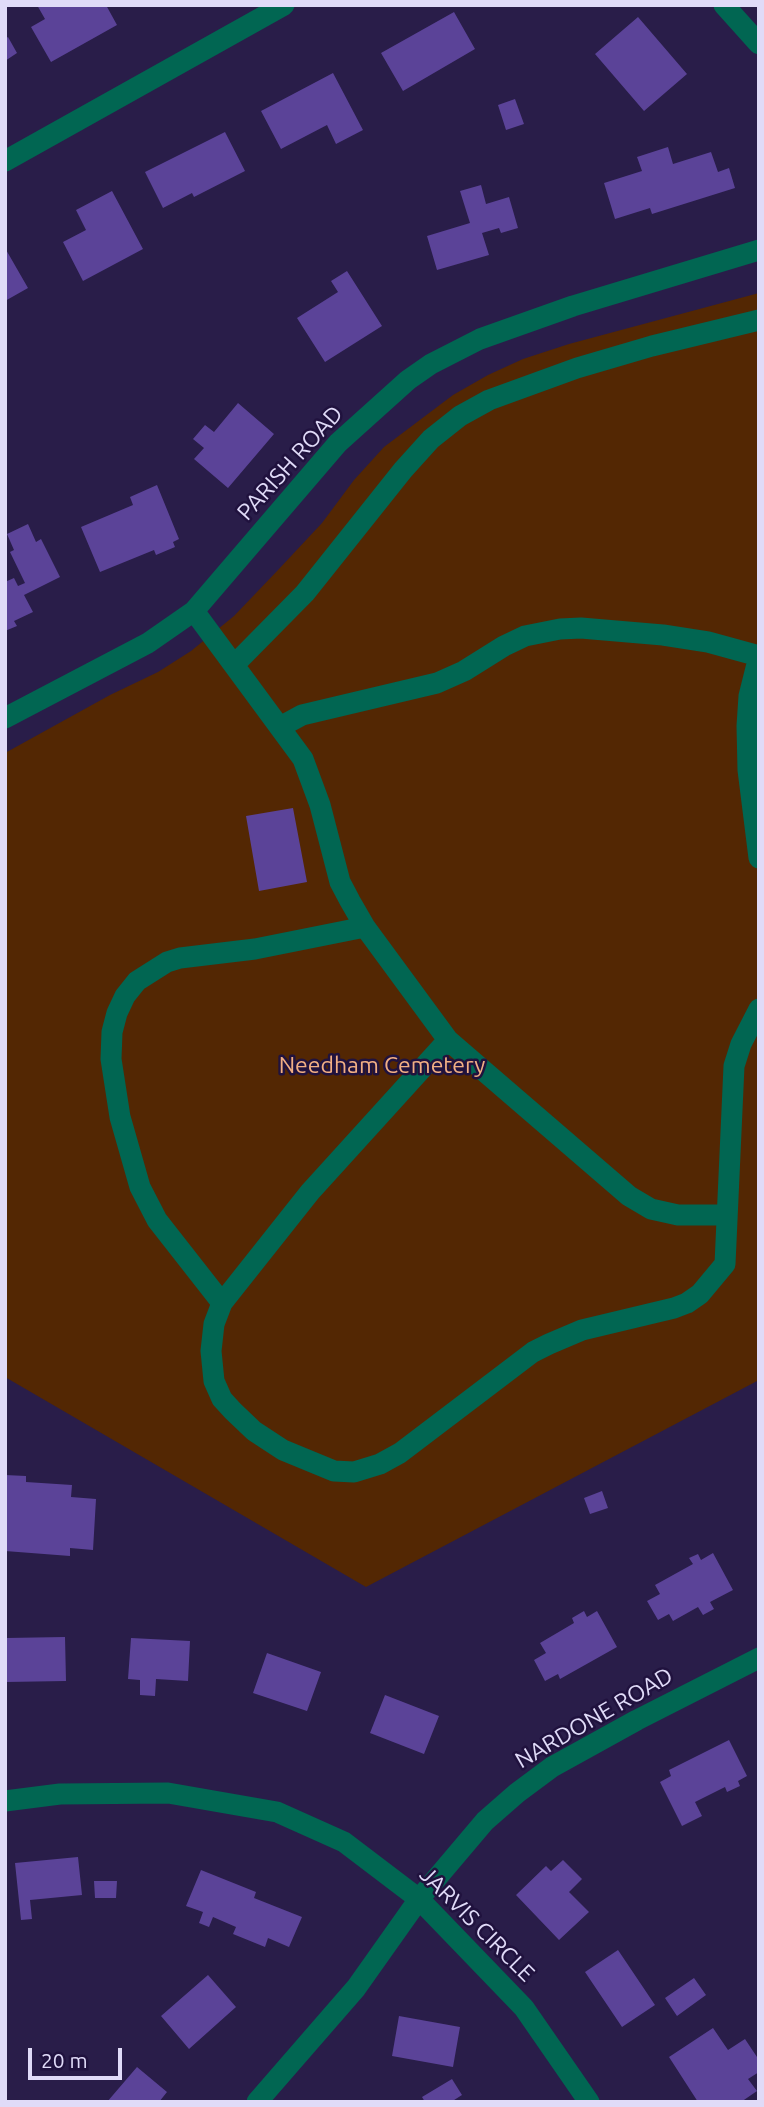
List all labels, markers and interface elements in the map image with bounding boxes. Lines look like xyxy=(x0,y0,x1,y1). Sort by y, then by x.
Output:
street label: PARISH ROAD xyxy=(231,400,349,526)
park label: Needham Cemetery xyxy=(279,1051,485,1079)
street label: NARDONE ROAD xyxy=(510,1662,678,1774)
street label: JARVIS CIRCLE xyxy=(414,1861,540,1987)
scale bar xyxy=(32,2034,126,2078)
text: 20 m xyxy=(41,2048,88,2072)

